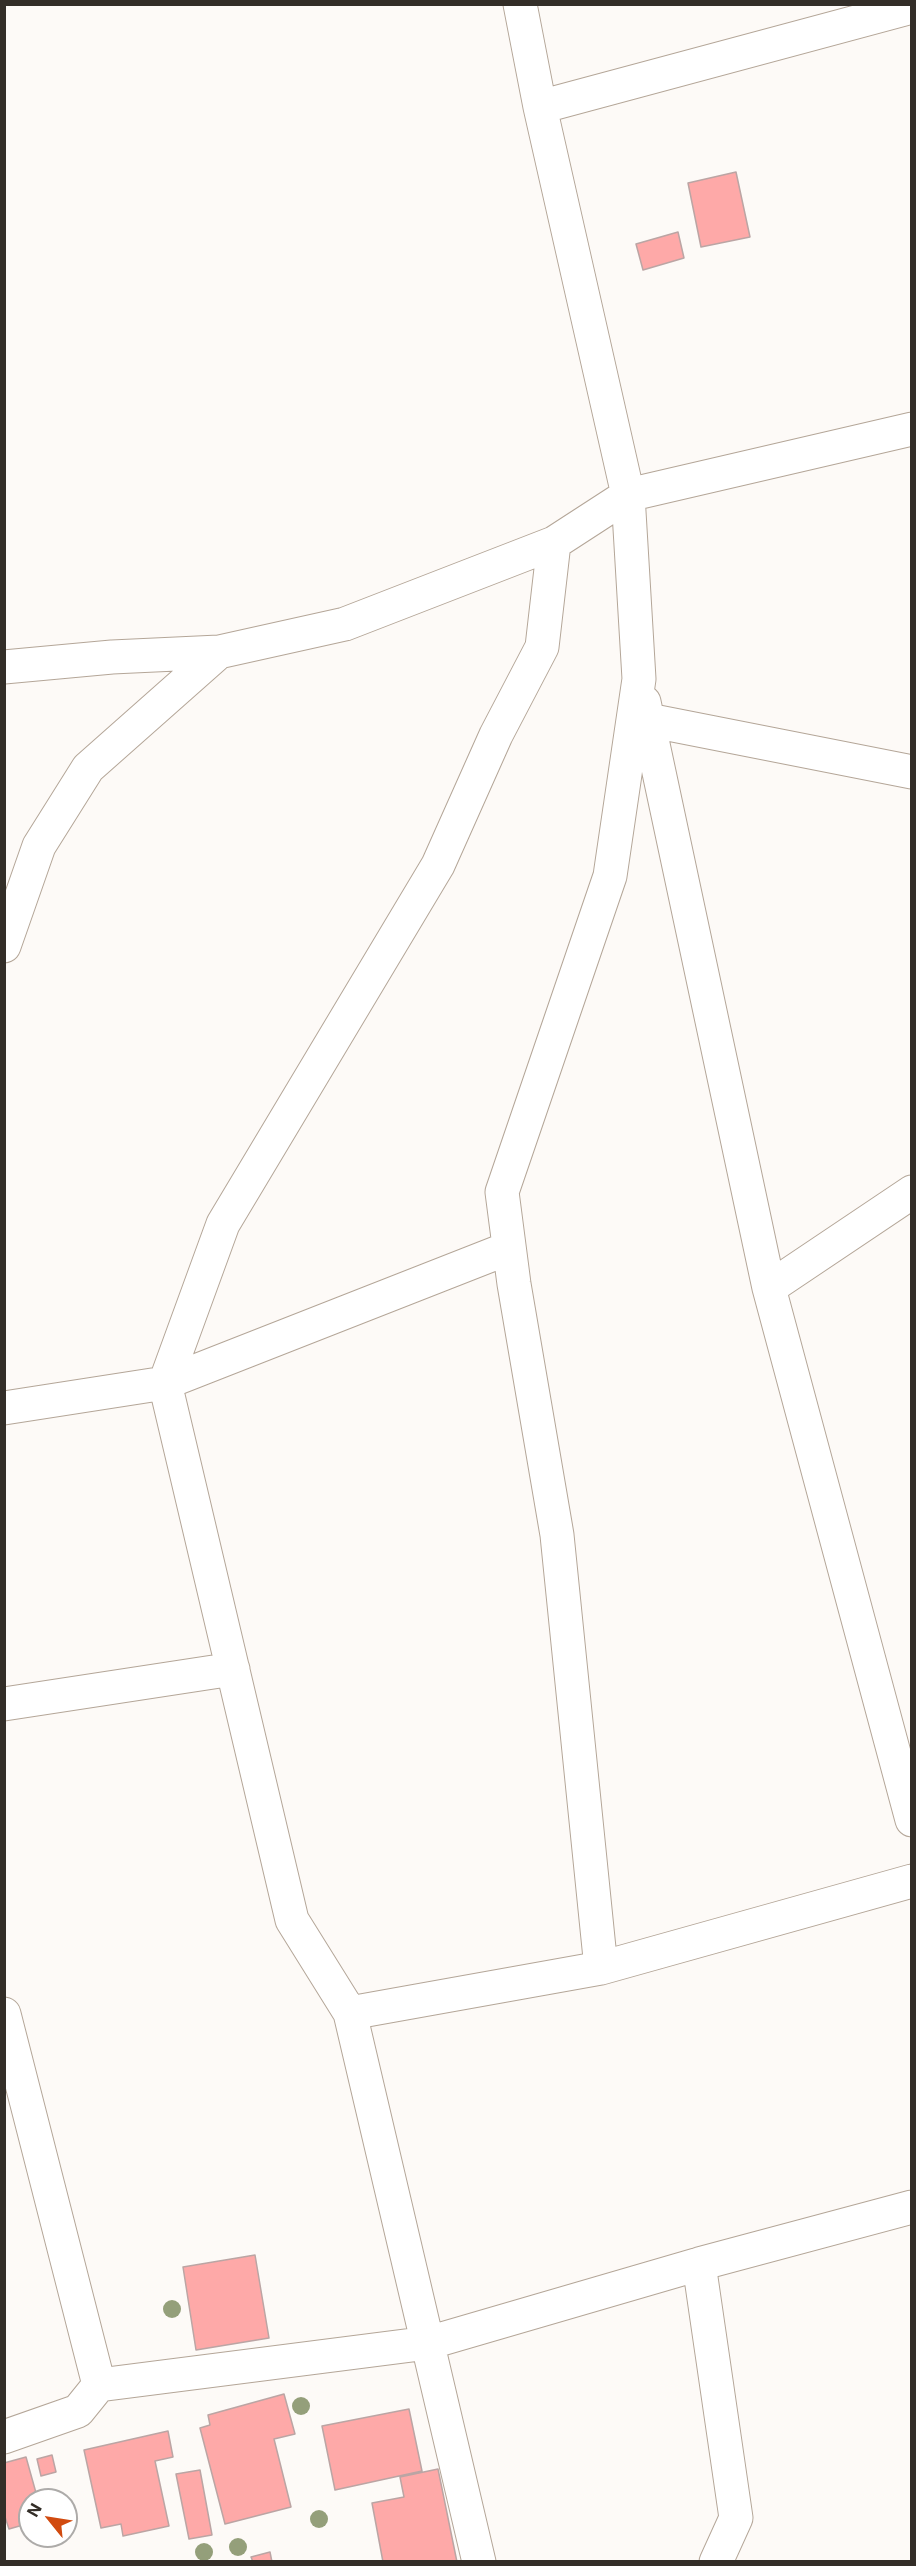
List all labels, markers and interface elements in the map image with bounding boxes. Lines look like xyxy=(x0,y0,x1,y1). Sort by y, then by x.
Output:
north arrow xyxy=(18,2488,78,2548)
text: N xyxy=(22,2500,46,2520)

